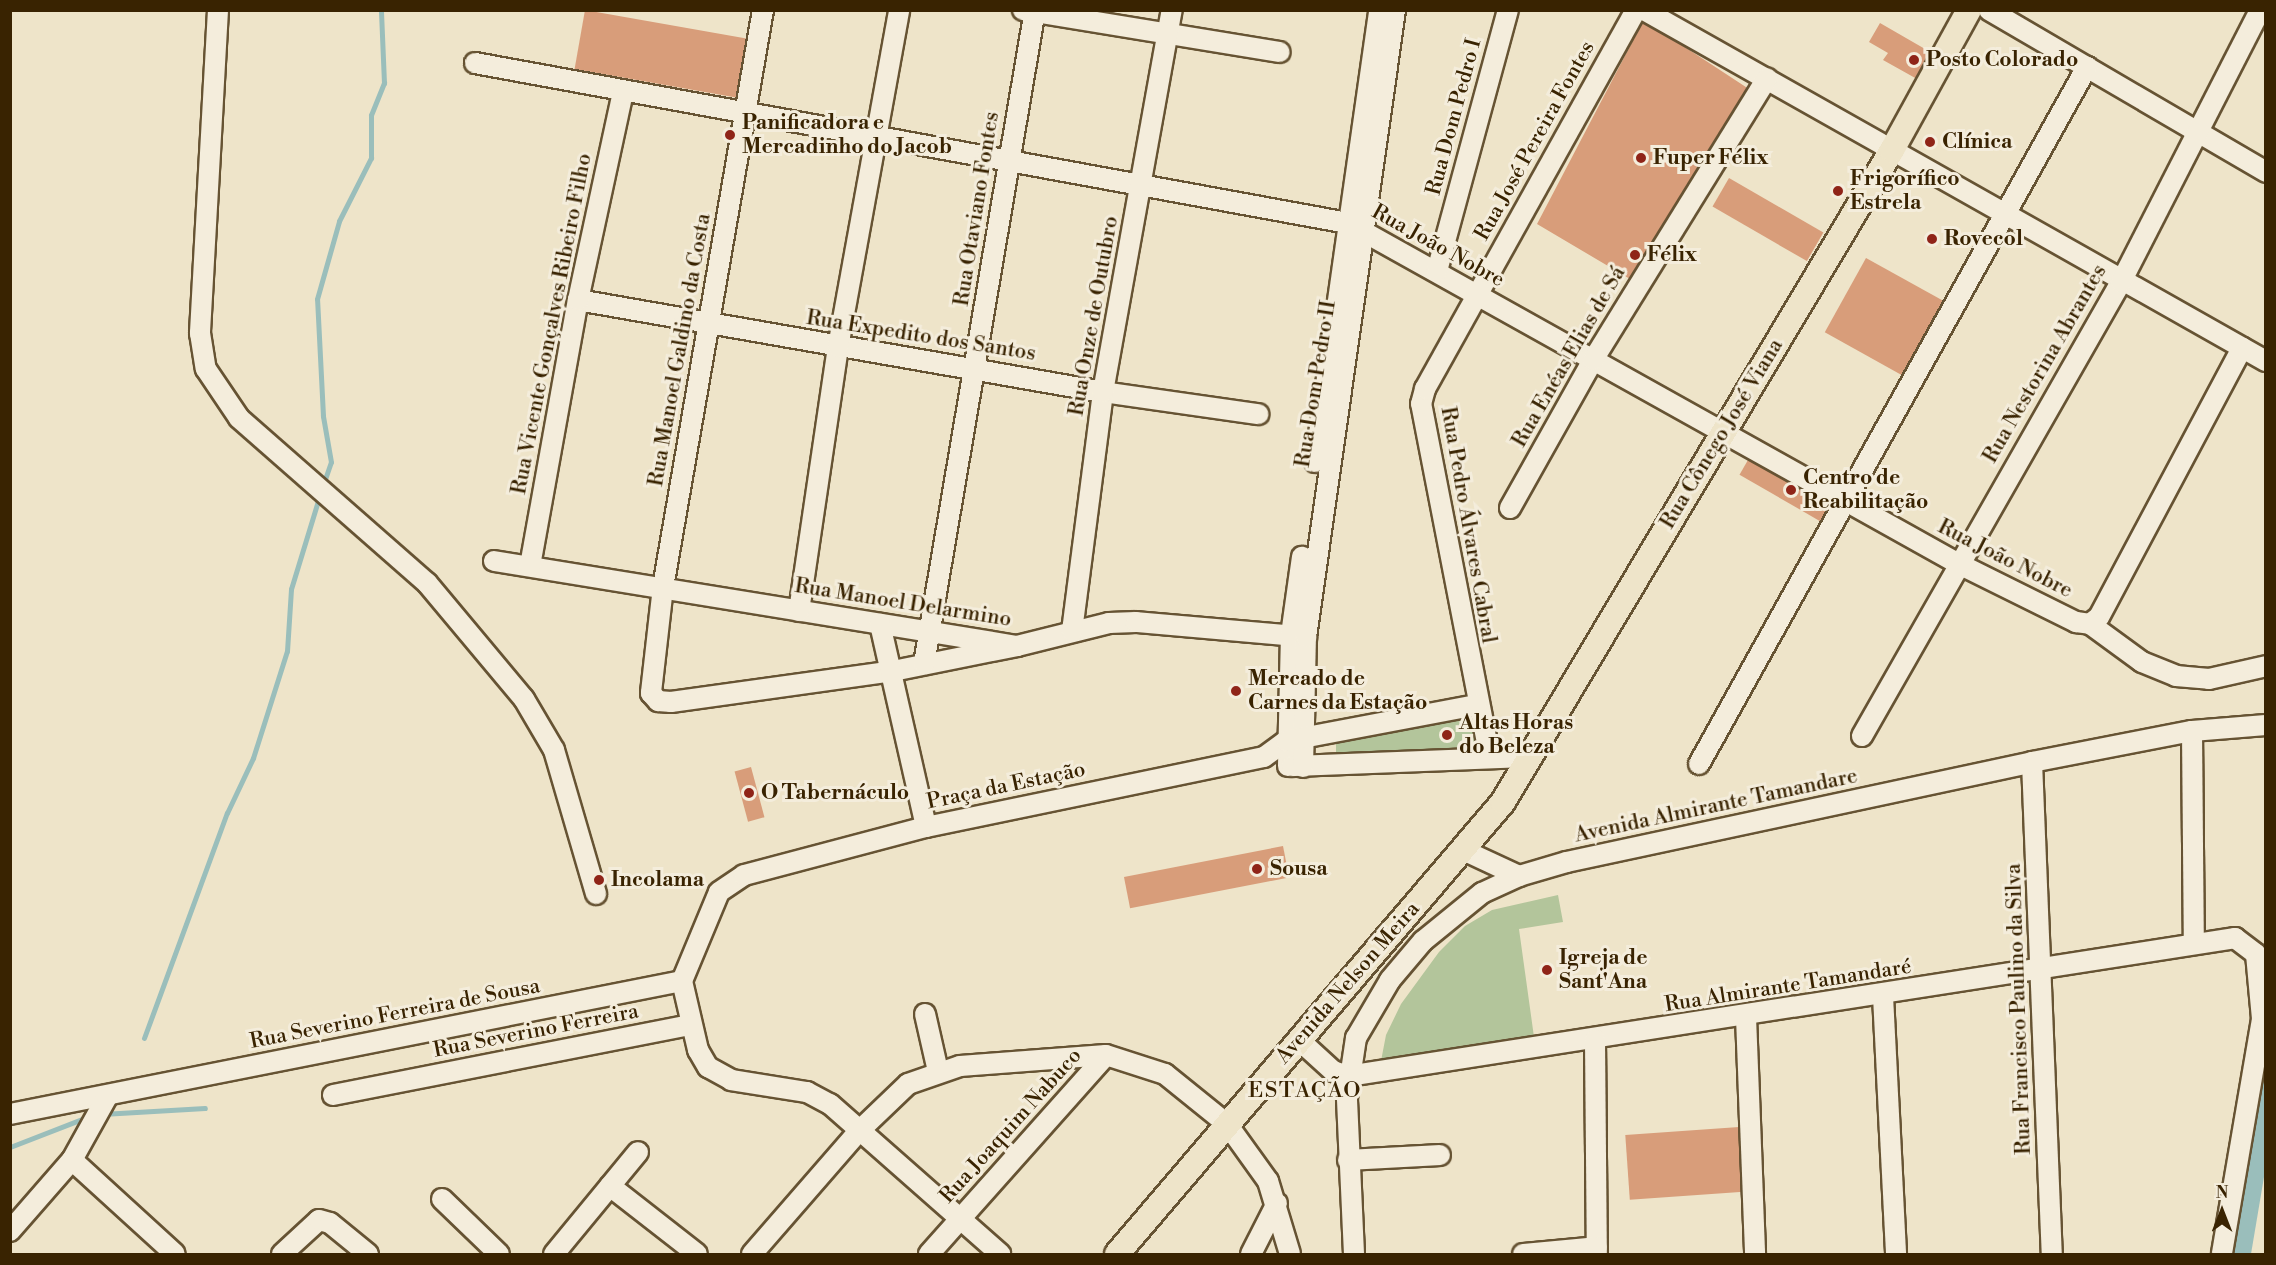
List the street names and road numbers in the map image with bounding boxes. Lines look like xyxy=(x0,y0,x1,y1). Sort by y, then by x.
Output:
street label: Rua Dom Pedro I xyxy=(1421,36,1487,198)
street label: Rua José Pereira Fontes xyxy=(1470,37,1600,245)
street label: Rua Otaviano Fontes xyxy=(949,110,1005,308)
street label: Rua Vicente Gonçalves Ribeiro Filho xyxy=(507,151,597,497)
street label: Rua João Nobre xyxy=(1367,199,1509,293)
street label: Rua Manoel Galdino da Costa xyxy=(644,212,716,488)
street label: Rua Onze de Outubro xyxy=(1064,214,1124,418)
street label: Rua Nestorina Abrantes xyxy=(1978,260,2112,468)
street label: Rua Enéas Elias de Sá xyxy=(1507,262,1631,452)
street label: Rua Dom Pedro II xyxy=(1290,299,1342,469)
street label: Rua Expedito dos Santos xyxy=(805,305,1037,367)
street label: Rua Cônego José Viana xyxy=(1655,334,1789,534)
street label: Rua Pedro Álvares Cabral xyxy=(1435,405,1501,645)
street label: Rua João Nobre xyxy=(1934,514,2076,604)
street label: Rua Manoel Delarmino xyxy=(793,573,1013,633)
street label: Praça da Estação xyxy=(924,757,1088,815)
street label: Avenida Almirante Tamandare xyxy=(1572,764,1860,848)
street label: Rua Francisco Paulino da Silva xyxy=(2001,863,2037,1155)
street label: Avenida Nelson Meira xyxy=(1271,897,1425,1069)
street label: Rua Almirante Tamandaré xyxy=(1663,954,1913,1018)
street label: Rua Severino Ferreira de Sousa xyxy=(248,973,542,1055)
street label: Rua Severino Ferreira xyxy=(431,999,641,1063)
street label: Rua Joaquim Nabuco xyxy=(935,1043,1087,1209)

